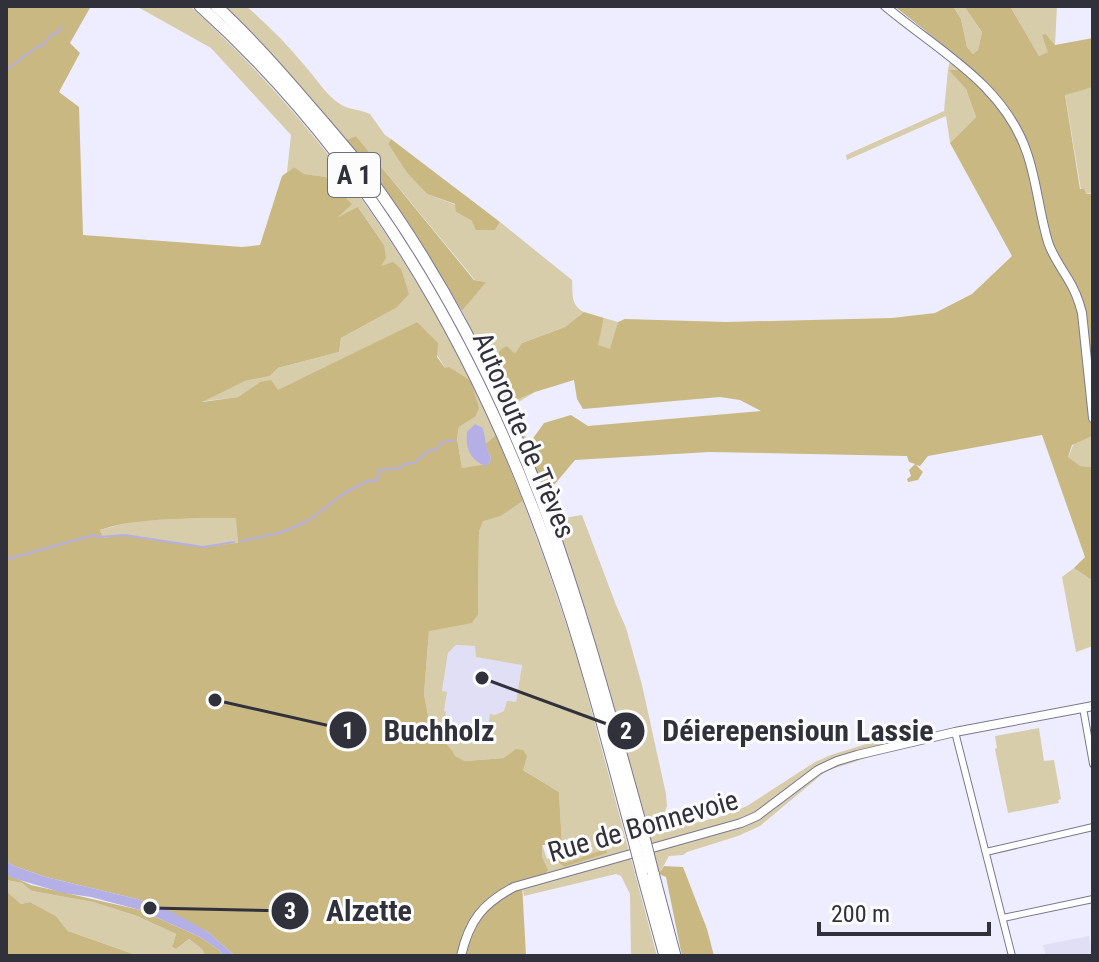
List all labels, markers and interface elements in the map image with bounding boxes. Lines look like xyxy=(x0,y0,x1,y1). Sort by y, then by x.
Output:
road number: A 1 xyxy=(328,153,380,197)
street label: Autoroute de Trèves xyxy=(466,327,582,543)
callout: Buchholz xyxy=(328,703,510,757)
callout: Déierepensioun Lassie xyxy=(606,704,949,758)
text: Buchholz xyxy=(384,713,494,748)
text: Déierepensioun Lassie xyxy=(662,713,934,748)
text: 1 xyxy=(342,717,354,745)
text: 2 xyxy=(620,717,632,745)
street label: Rue de Bonnevoie xyxy=(544,783,742,869)
callout: Alzette xyxy=(270,884,428,938)
scale bar xyxy=(819,886,989,936)
text: Alzette xyxy=(326,893,412,928)
text: 3 xyxy=(284,897,296,925)
text: 200 m xyxy=(831,900,890,928)

